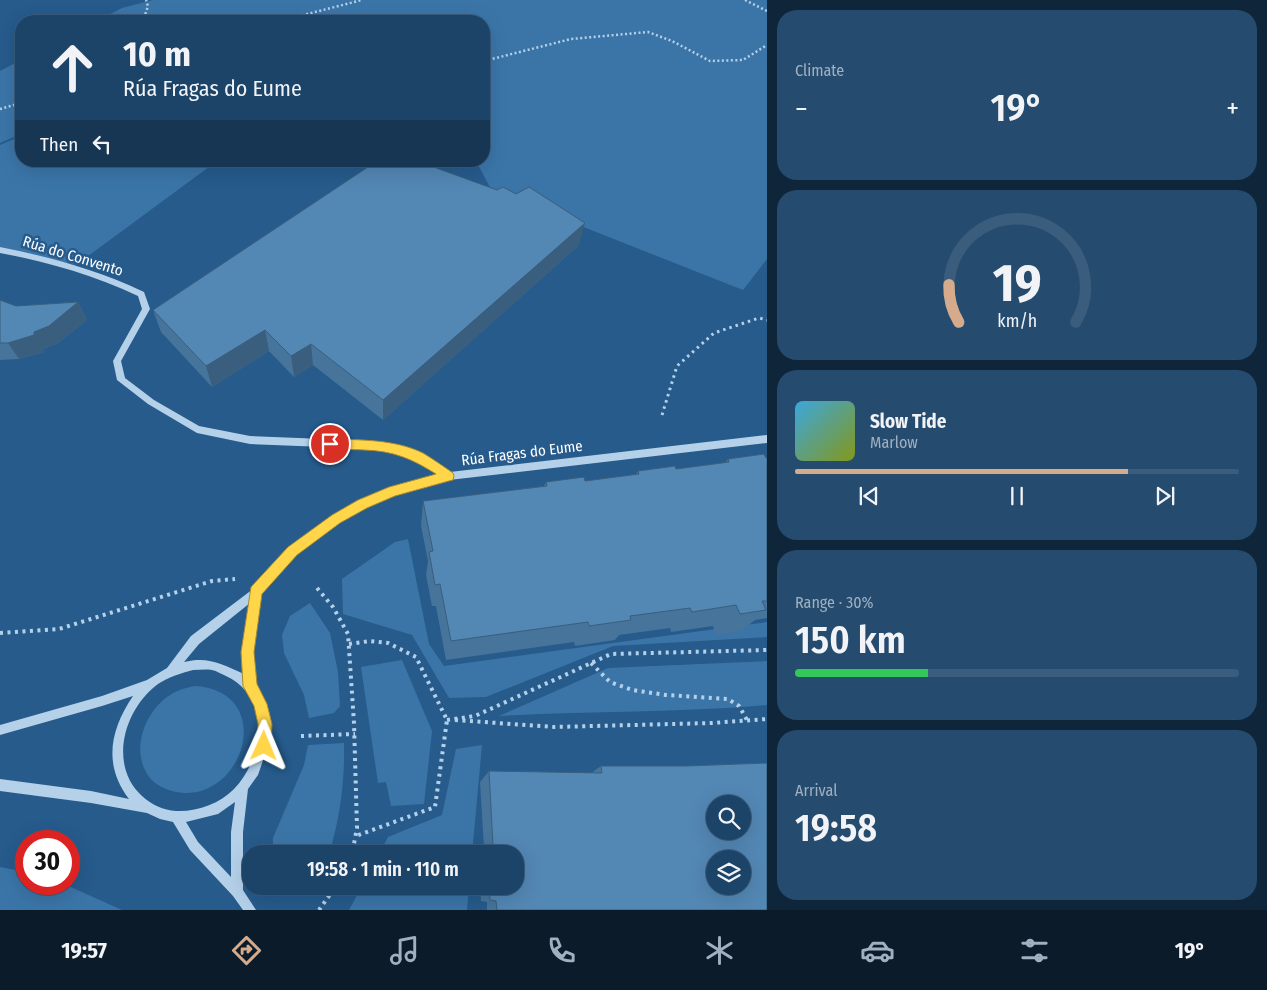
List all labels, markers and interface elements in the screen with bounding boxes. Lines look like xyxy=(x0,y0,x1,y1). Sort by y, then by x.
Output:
text: 10 m xyxy=(123,33,191,75)
icon: ahead xyxy=(40,35,105,100)
text: Climate xyxy=(795,61,844,80)
text: Rúa Fragas do Eume xyxy=(123,75,302,102)
text: 19° xyxy=(990,85,1043,131)
text: − xyxy=(795,92,808,125)
text: + xyxy=(1226,92,1239,125)
icon: left xyxy=(88,130,116,158)
text: Then xyxy=(40,133,78,156)
street label: Rúa do Convento xyxy=(21,232,125,280)
text: 19 xyxy=(993,252,1041,315)
text: km/h xyxy=(997,310,1037,332)
text: Slow Tide xyxy=(870,410,946,433)
pin xyxy=(309,423,351,465)
icon: arrive xyxy=(316,430,344,458)
text: Marlow xyxy=(870,433,918,452)
street label: Rúa Fragas do Eume xyxy=(460,437,584,469)
icon: previous xyxy=(855,482,883,510)
icon: pause xyxy=(1003,482,1031,510)
icon: next xyxy=(1151,482,1179,510)
text: Range · 30% xyxy=(795,593,873,612)
text: 150 km xyxy=(795,617,906,663)
position arrow xyxy=(237,719,289,771)
text: Arrival xyxy=(795,781,837,800)
map controls xyxy=(706,795,751,895)
button: search xyxy=(706,795,751,840)
text: 19:58 xyxy=(795,805,877,851)
speed limit sign: 30 xyxy=(15,830,80,895)
button: layers xyxy=(706,850,751,895)
text: 19:58 · 1 min · 110 m xyxy=(307,858,459,881)
icon: directions xyxy=(229,933,264,968)
icon: music xyxy=(387,933,422,968)
icon: phone xyxy=(544,933,579,968)
icon: climate xyxy=(702,933,737,968)
icon: car xyxy=(860,933,895,968)
icon: filters xyxy=(1017,933,1052,968)
text: 19:57 xyxy=(61,937,107,964)
text: 19° xyxy=(1175,937,1206,964)

